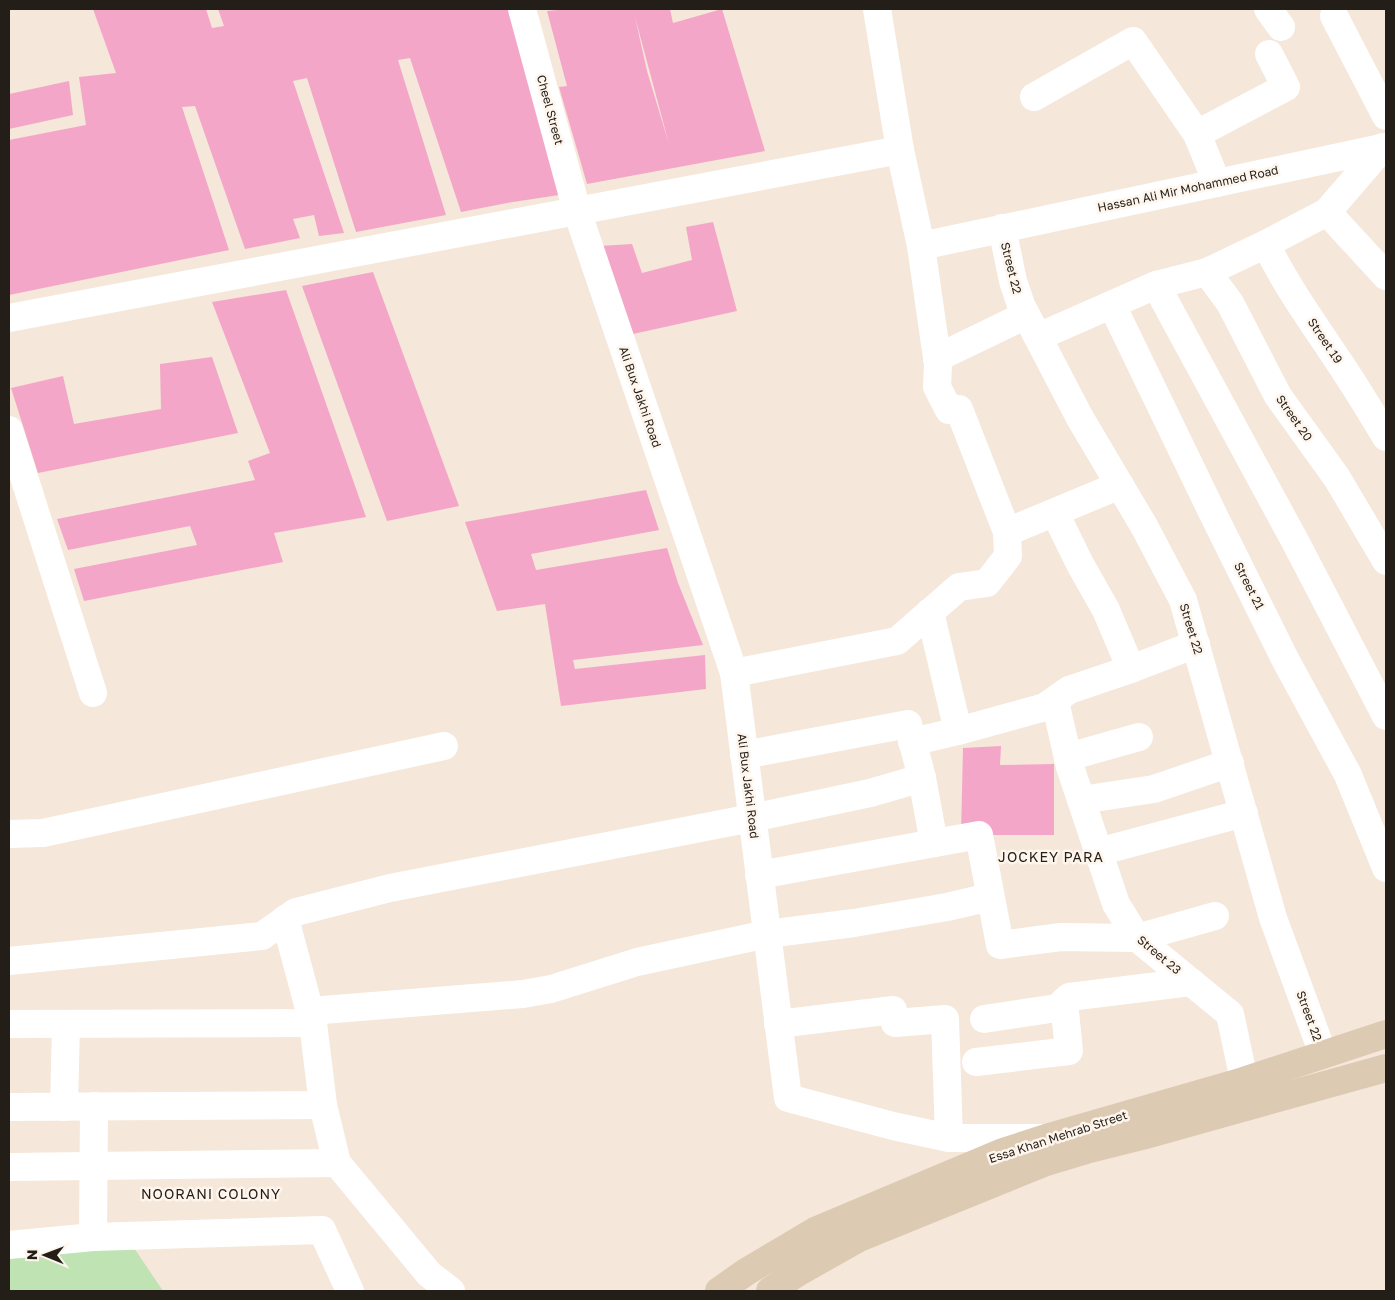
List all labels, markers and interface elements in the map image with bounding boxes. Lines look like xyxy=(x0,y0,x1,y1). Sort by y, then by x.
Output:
street label: Cheel Street xyxy=(534,73,567,147)
street label: Hassan Ali Mir Mohammed Road xyxy=(1096,162,1280,215)
street label: Street 22 xyxy=(998,241,1025,295)
street label: Street 19 xyxy=(1305,315,1346,366)
street label: Ali Bux Jakhi Road xyxy=(616,344,665,449)
street label: Street 20 xyxy=(1273,392,1316,444)
street label: Street 21 xyxy=(1231,560,1268,612)
street label: Street 22 xyxy=(1177,602,1206,656)
street label: Ali Bux Jakhi Road xyxy=(735,732,762,839)
district label: JOCKEY PARA xyxy=(998,848,1104,865)
street label: Street 23 xyxy=(1134,932,1184,977)
street label: Street 22 xyxy=(1293,989,1325,1043)
street label: Essa Khan Mehrab Street xyxy=(987,1107,1129,1166)
district label: NOORANI COLONY xyxy=(141,1185,281,1202)
north arrow xyxy=(20,1230,70,1280)
text: N xyxy=(23,1249,40,1260)

